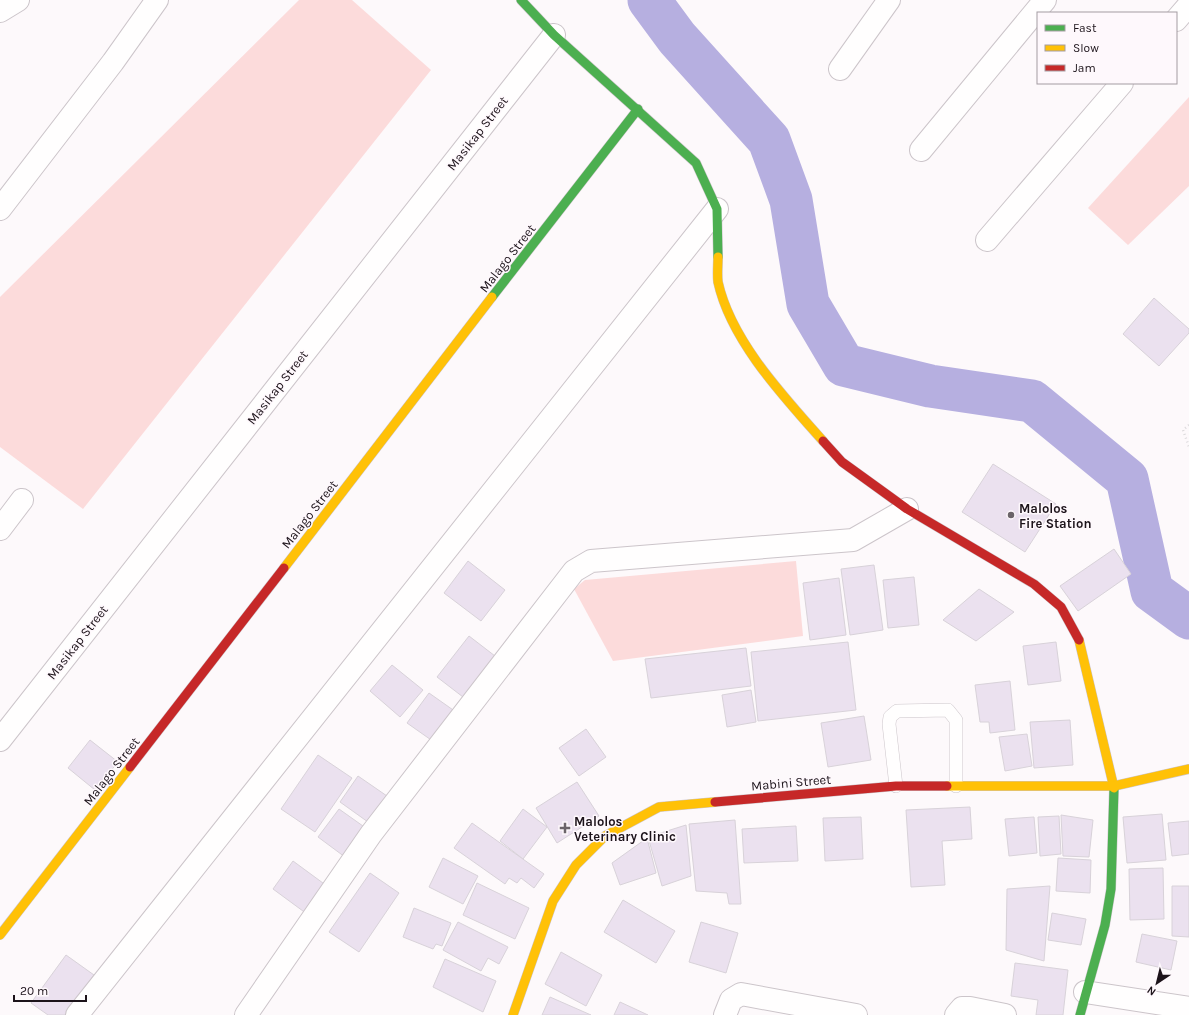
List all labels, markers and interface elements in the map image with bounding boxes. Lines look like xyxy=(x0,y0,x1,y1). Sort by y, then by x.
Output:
legend xyxy=(1037,12,1177,84)
text: Fast xyxy=(1073,21,1097,35)
text: Slow xyxy=(1073,41,1099,55)
text: Jam xyxy=(1073,61,1096,75)
street label: Masikap Street xyxy=(444,93,511,173)
street label: Malago Street xyxy=(476,221,539,295)
street label: Masikap Street xyxy=(244,347,311,427)
street label: Malago Street xyxy=(278,477,341,551)
place label: Malolos Fire Station xyxy=(1019,501,1092,531)
marker: Malolos Fire Station xyxy=(1006,510,1016,520)
street label: Masikap Street xyxy=(44,602,111,682)
street label: Malago Street xyxy=(80,734,143,808)
street label: Mabini Street xyxy=(750,772,832,793)
place label: Malolos Veterinary Clinic xyxy=(574,814,676,844)
marker: Malolos Veterinary Clinic xyxy=(559,822,571,834)
north arrow xyxy=(1137,963,1177,1003)
scale bar xyxy=(14,977,86,1003)
text: N xyxy=(1145,983,1159,998)
text: 20 m xyxy=(20,984,48,998)

